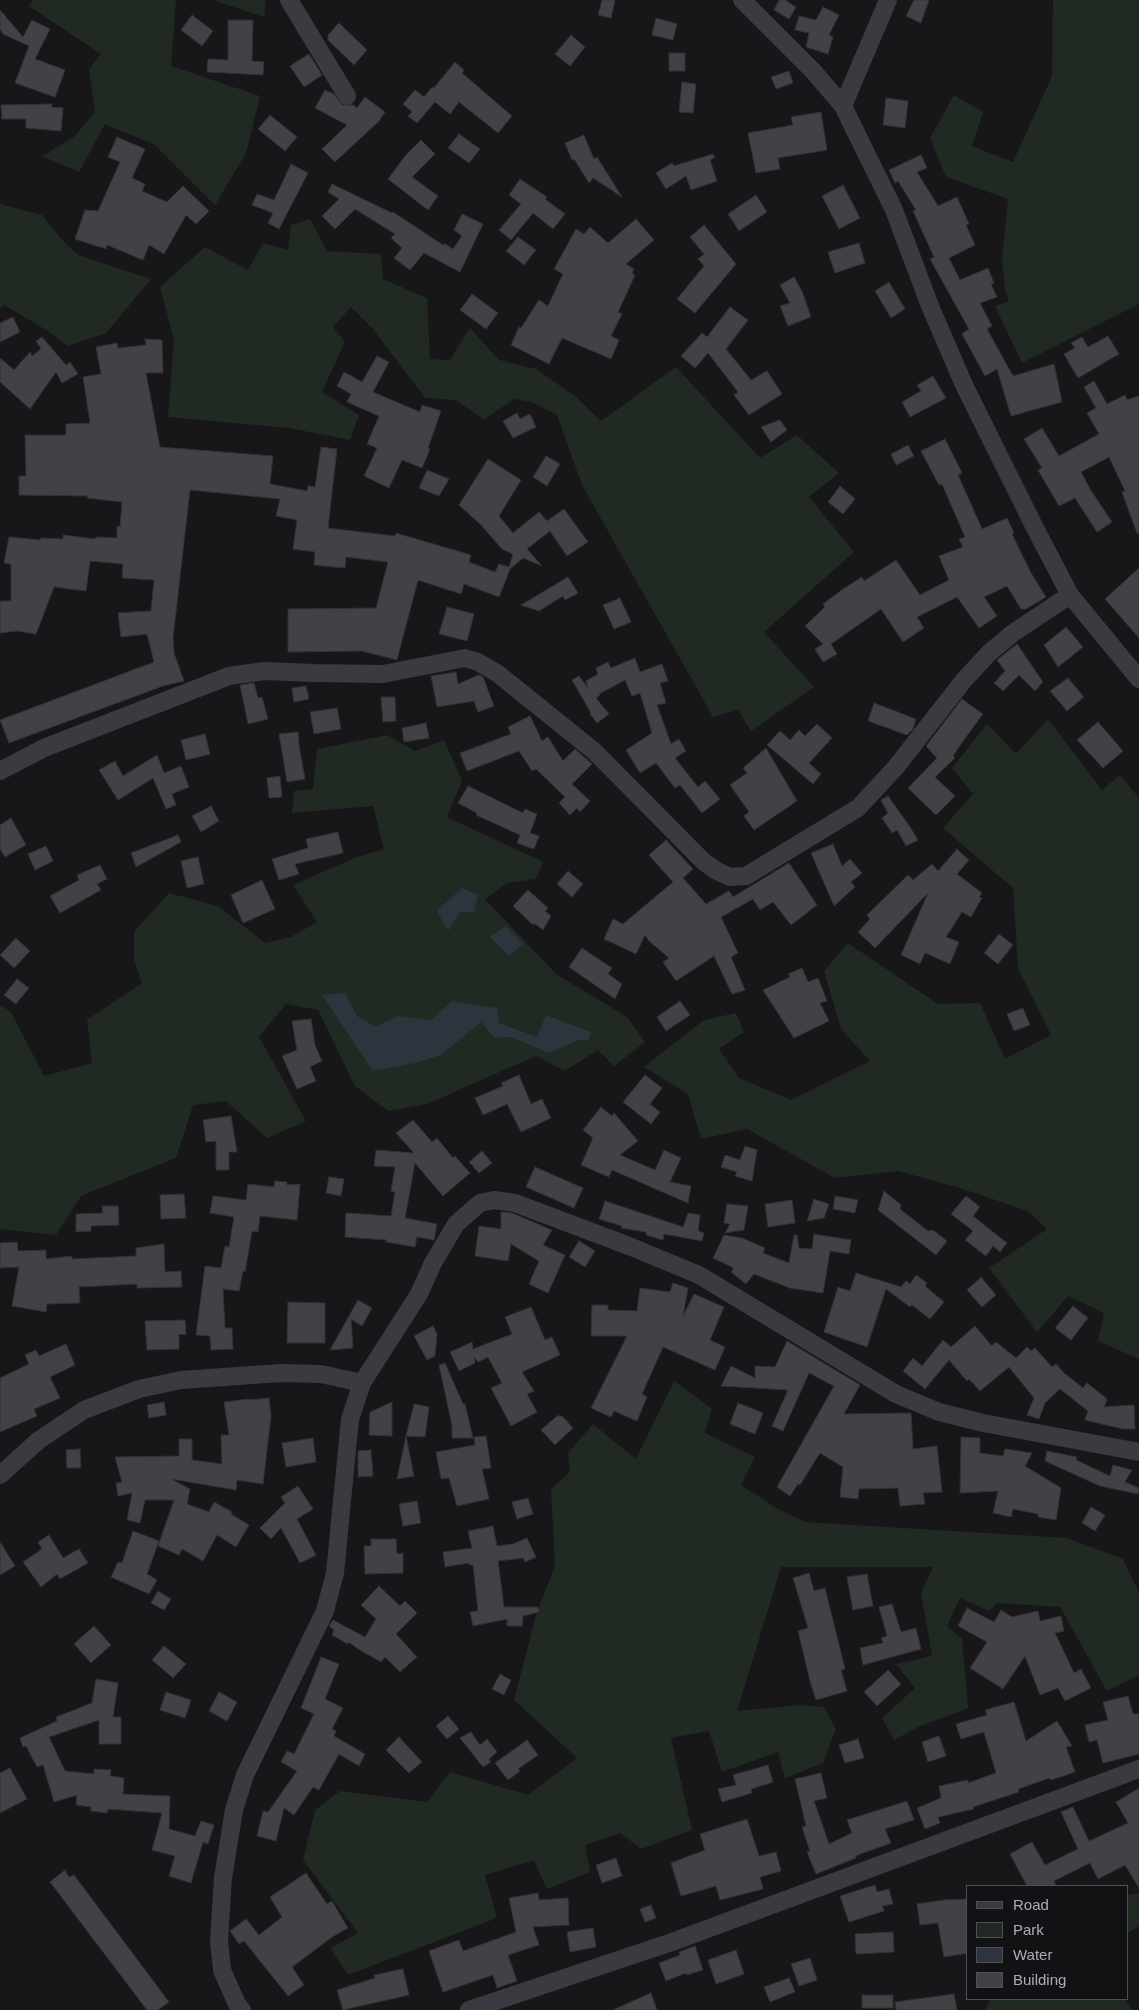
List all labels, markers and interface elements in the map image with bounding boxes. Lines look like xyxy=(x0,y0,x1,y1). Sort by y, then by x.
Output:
legend xyxy=(966,1885,1129,2000)
text: Road xyxy=(1013,1896,1049,1913)
text: Park xyxy=(1013,1921,1044,1938)
text: Water xyxy=(1013,1946,1052,1963)
text: Building xyxy=(1013,1971,1066,1988)

